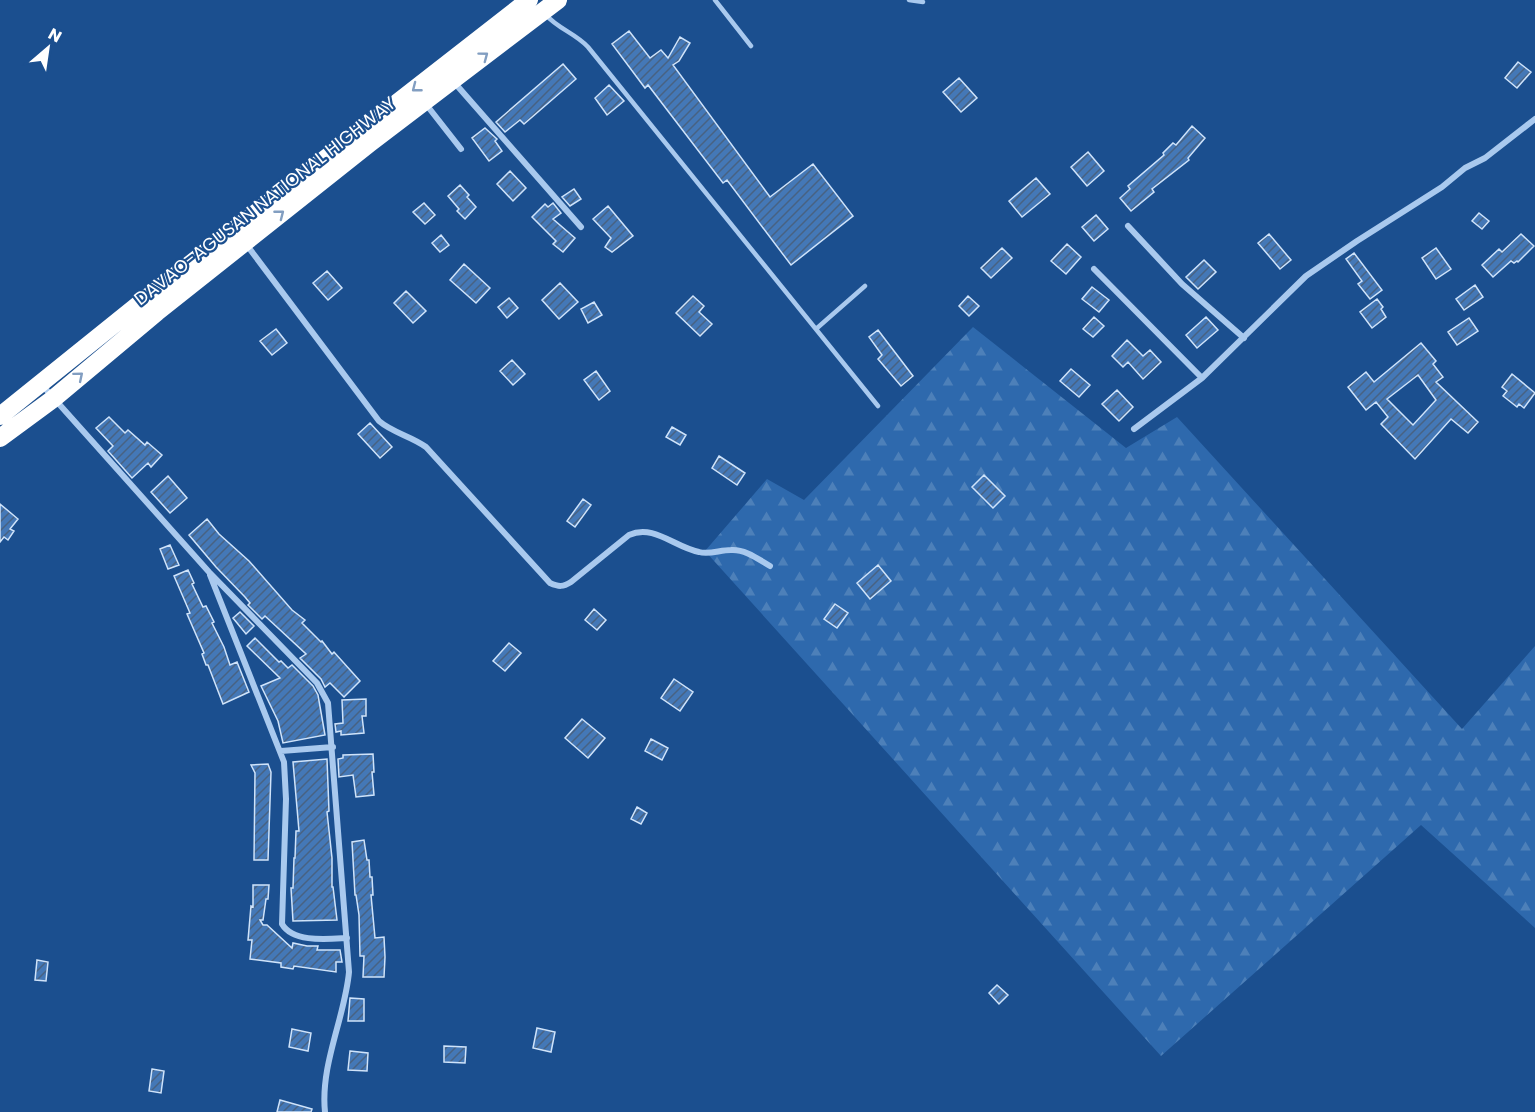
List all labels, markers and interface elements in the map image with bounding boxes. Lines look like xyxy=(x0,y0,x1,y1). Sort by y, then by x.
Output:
north arrow xyxy=(18,18,78,78)
text: N xyxy=(44,22,66,48)
one-way arrow xyxy=(478,53,489,64)
one-way arrow xyxy=(412,80,423,91)
street label: DAVAO-AGUSAN NATIONAL HIGHWAY xyxy=(129,90,401,311)
one-way arrow xyxy=(274,211,285,222)
one-way arrow xyxy=(73,373,84,384)

